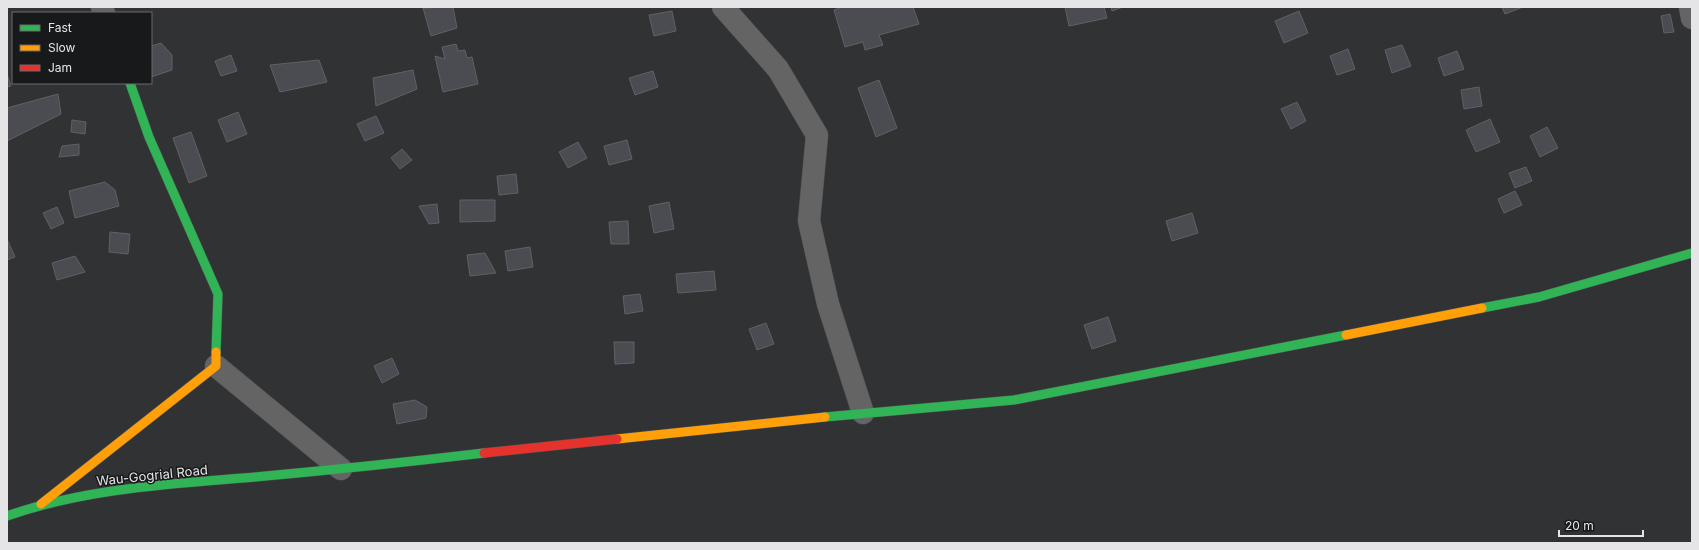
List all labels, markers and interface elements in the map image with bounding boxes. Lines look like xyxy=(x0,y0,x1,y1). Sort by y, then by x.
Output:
legend xyxy=(12,12,152,84)
text: Fast xyxy=(48,20,72,35)
text: Slow xyxy=(48,40,76,55)
text: Jam xyxy=(48,60,72,75)
street label: Wau-Gogrial Road xyxy=(96,461,208,489)
scale bar xyxy=(1559,512,1643,538)
text: 20 m xyxy=(1565,518,1594,533)

